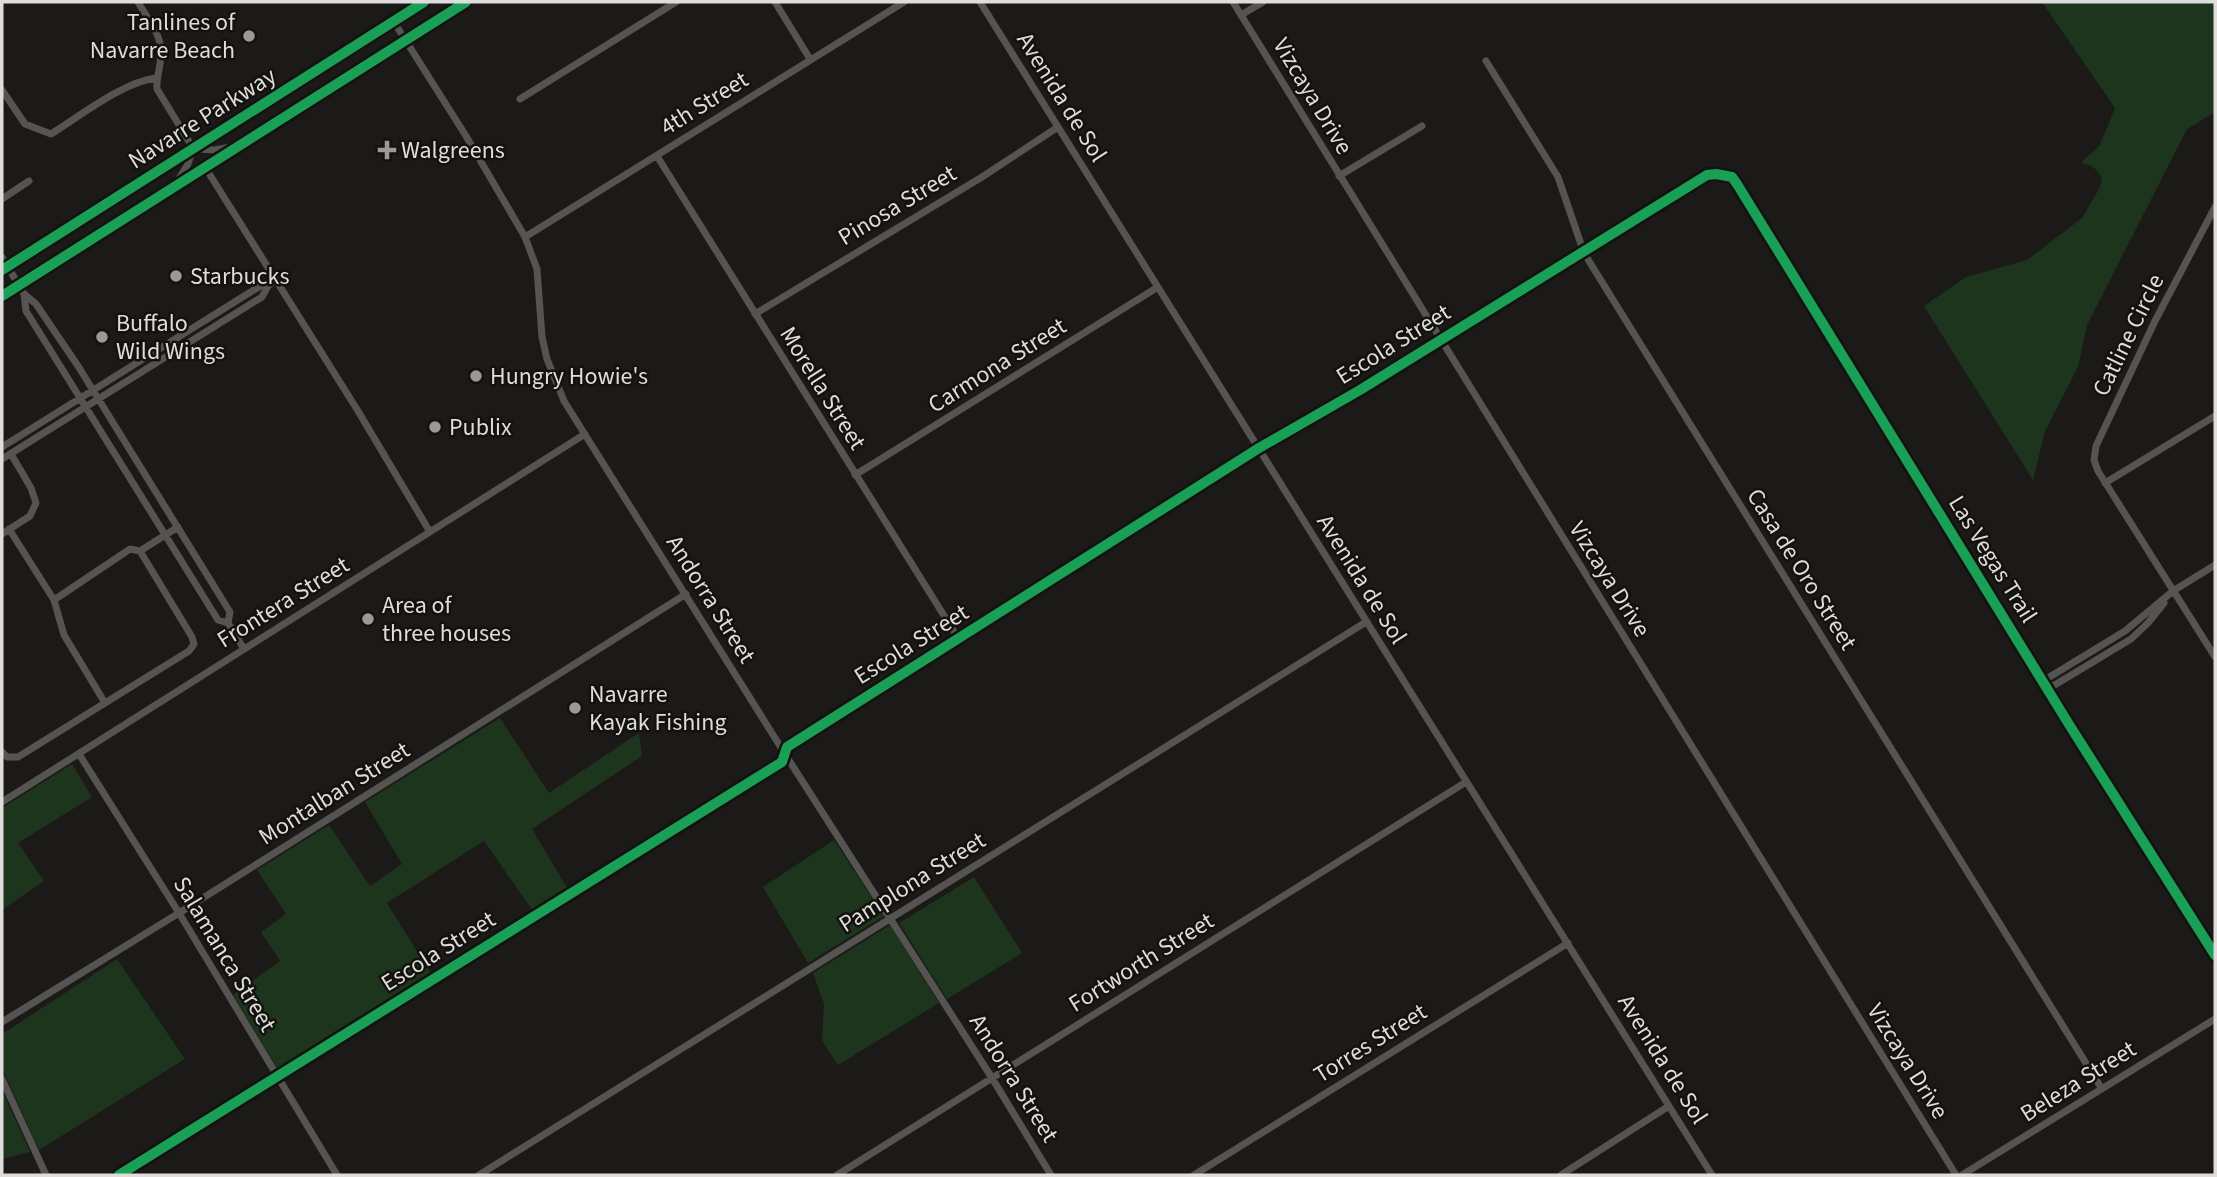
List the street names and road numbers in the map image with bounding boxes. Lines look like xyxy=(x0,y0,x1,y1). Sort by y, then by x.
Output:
street label: Avenida de Sol xyxy=(1008,26,1115,169)
street label: Vizcaya Drive xyxy=(1264,31,1361,161)
street label: Navarre Parkway xyxy=(121,59,283,178)
street label: 4th Street xyxy=(653,63,755,144)
street label: Pinosa Street xyxy=(831,156,963,255)
street label: Catline Circle xyxy=(2084,268,2173,402)
street label: Escola Street xyxy=(1329,295,1457,394)
street label: Carmona Street xyxy=(921,309,1073,422)
street label: Morella Street xyxy=(771,320,874,457)
street label: Casa de Oro Street xyxy=(1738,482,1865,657)
street label: Las Vegas Trail xyxy=(1939,489,2046,630)
street label: Avenida de Sol xyxy=(1308,508,1415,651)
street label: Vizcaya Drive xyxy=(1560,515,1659,644)
street label: Andorra Street xyxy=(657,528,764,670)
street label: Frontera Street xyxy=(210,548,356,657)
street label: Escola Street xyxy=(847,595,975,694)
street label: Montalban Street xyxy=(252,733,417,854)
street label: Pamplona Street xyxy=(832,823,992,942)
street label: Salamanca Street xyxy=(164,870,285,1039)
street label: Escola Street xyxy=(374,902,502,1001)
street label: Fortworth Street xyxy=(1062,904,1221,1021)
street label: Avenida de Sol xyxy=(1609,988,1716,1131)
street label: Torres Street xyxy=(1307,995,1434,1092)
street label: Vizcaya Drive xyxy=(1858,997,1957,1126)
street label: Andorra Street xyxy=(960,1007,1067,1149)
street label: Beleza Street xyxy=(2014,1032,2143,1131)

